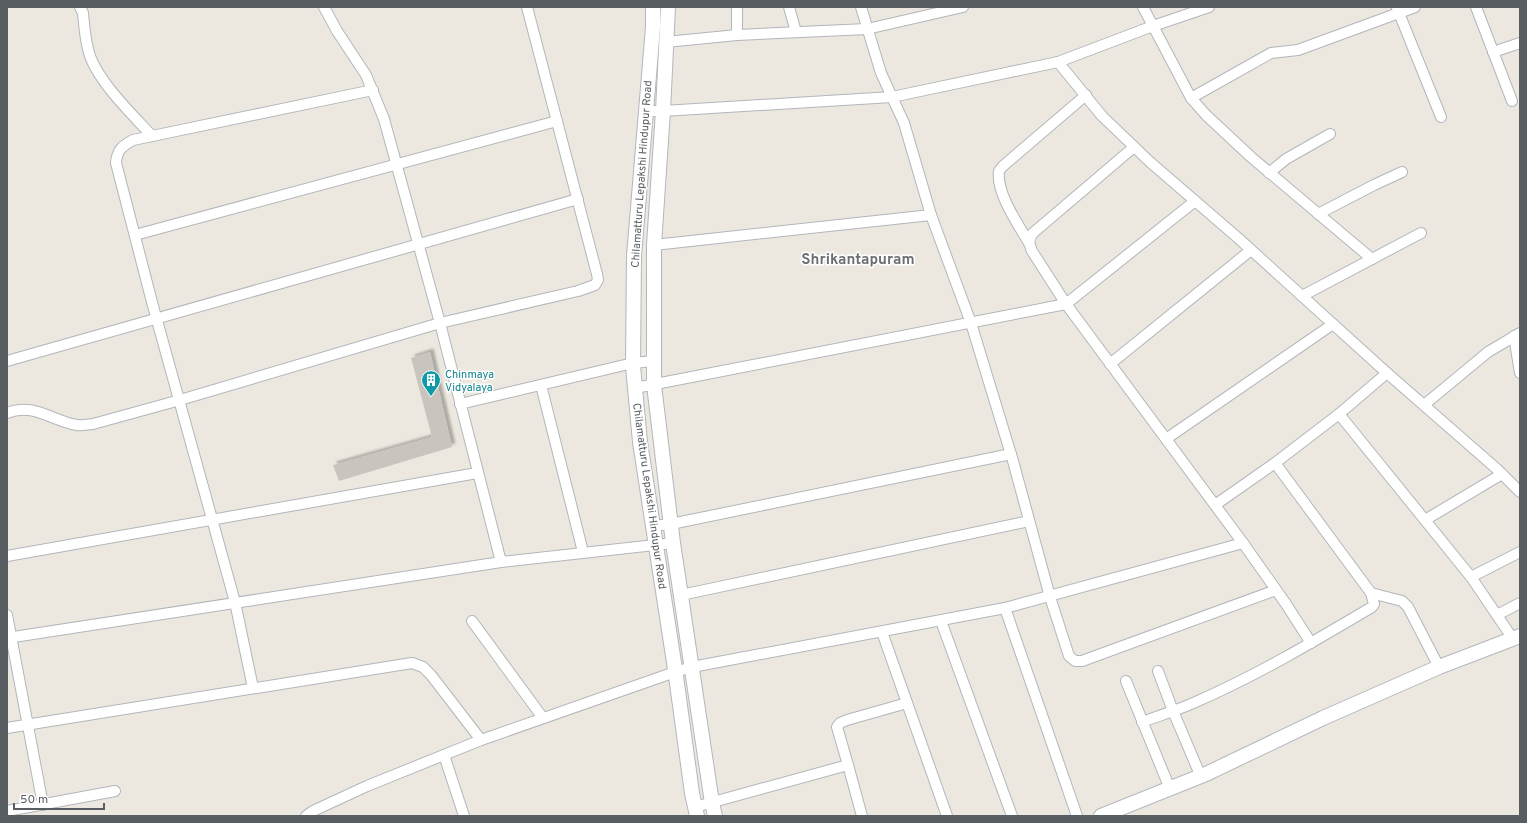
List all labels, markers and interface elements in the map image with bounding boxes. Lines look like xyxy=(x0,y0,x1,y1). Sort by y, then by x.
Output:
street label: Chilamatturu Lepakshi Hindupur Road xyxy=(628,80,656,268)
district label: Shrikantapuram xyxy=(801,251,915,270)
place label: Chinmaya Vidyalaya xyxy=(445,368,494,395)
building icon: Chinmaya Vidyalaya xyxy=(420,369,442,397)
street label: Chilamatturu Lepakshi Hindupur Road xyxy=(629,402,669,590)
scale bar xyxy=(14,785,104,811)
text: 50 m xyxy=(20,792,48,808)

